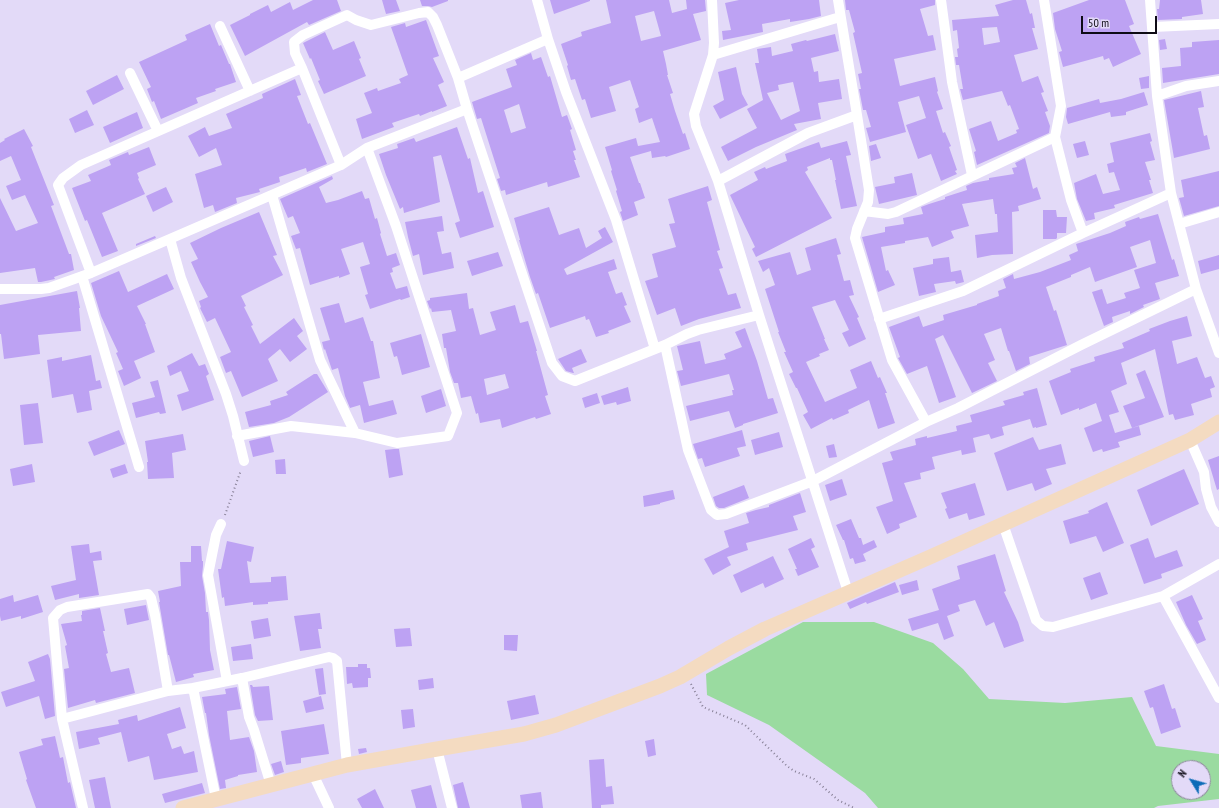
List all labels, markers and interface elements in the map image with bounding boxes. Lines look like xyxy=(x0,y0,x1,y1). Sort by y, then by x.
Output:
scale bar xyxy=(1083,8,1159,34)
text: 50 m xyxy=(1088,15,1109,30)
north arrow xyxy=(1171,760,1211,800)
text: N xyxy=(1175,767,1190,780)

